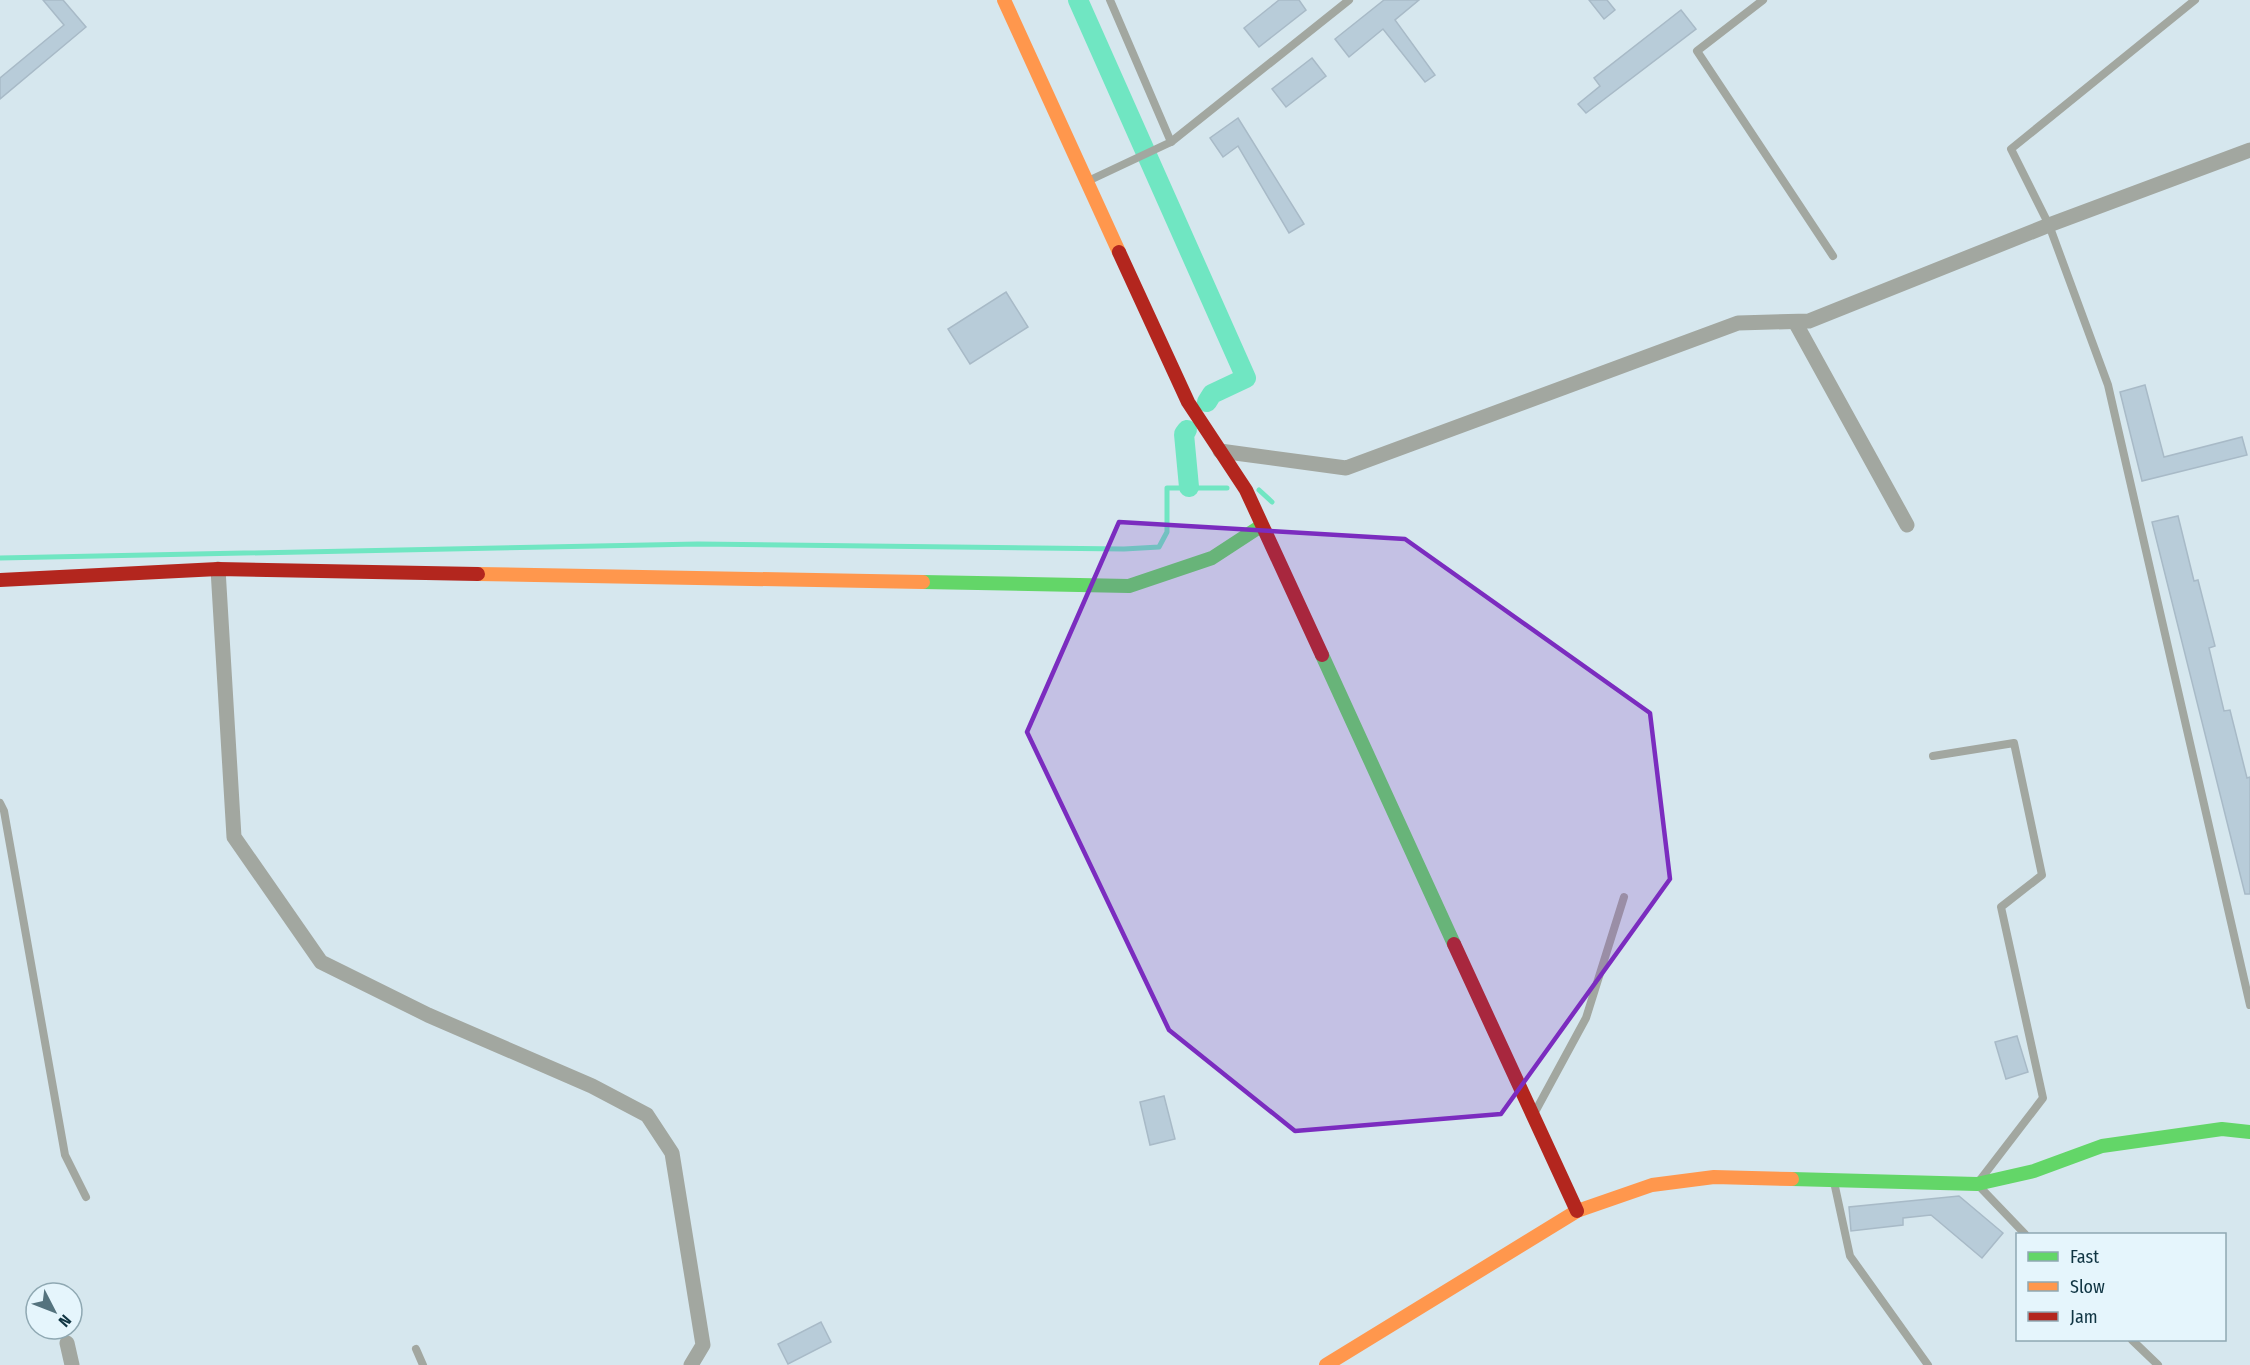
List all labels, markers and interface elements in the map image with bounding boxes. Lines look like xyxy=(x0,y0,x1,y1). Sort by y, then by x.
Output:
legend xyxy=(2016,1233,2226,1341)
text: Fast xyxy=(2070,1246,2099,1268)
text: Slow xyxy=(2070,1276,2105,1298)
north arrow xyxy=(24,1281,84,1341)
text: Jam xyxy=(2070,1306,2098,1328)
text: N xyxy=(55,1311,75,1331)

